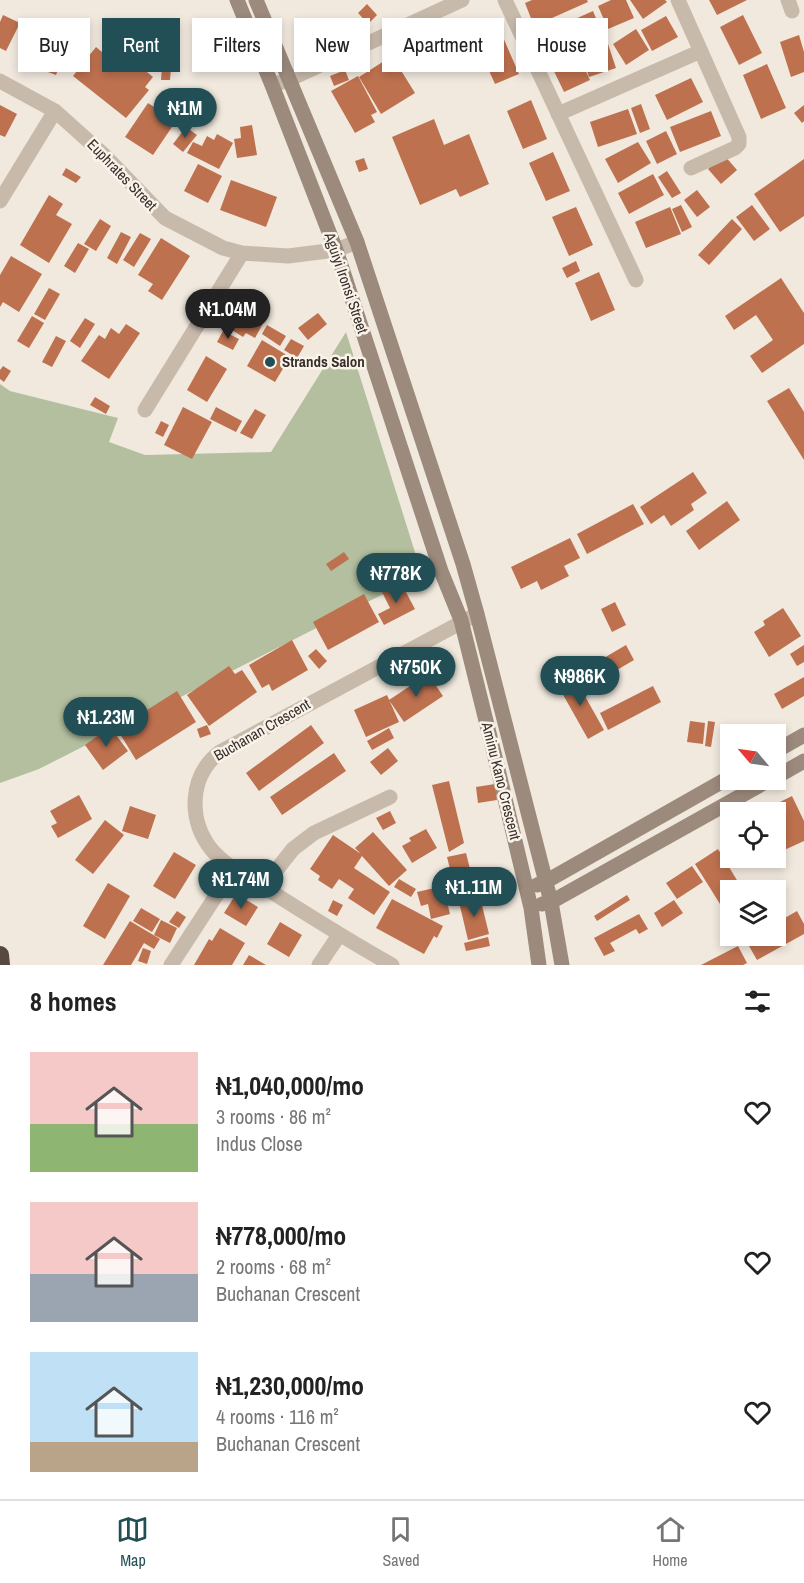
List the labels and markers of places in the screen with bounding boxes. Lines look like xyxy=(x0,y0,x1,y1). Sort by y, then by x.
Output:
pin: ₦1M xyxy=(156,88,214,139)
pin: ₦1.04M xyxy=(179,289,277,340)
place label: Strands Salon xyxy=(282,351,365,372)
marker: Strands Salon xyxy=(263,355,277,369)
pin: ₦778K xyxy=(354,553,438,604)
pin: ₦750K xyxy=(374,647,458,698)
pin: ₦986K xyxy=(538,656,622,707)
pin: ₦1.23M xyxy=(57,697,155,748)
pin: ₦1.74M xyxy=(192,859,290,910)
pin: ₦1.11M xyxy=(425,867,523,918)

